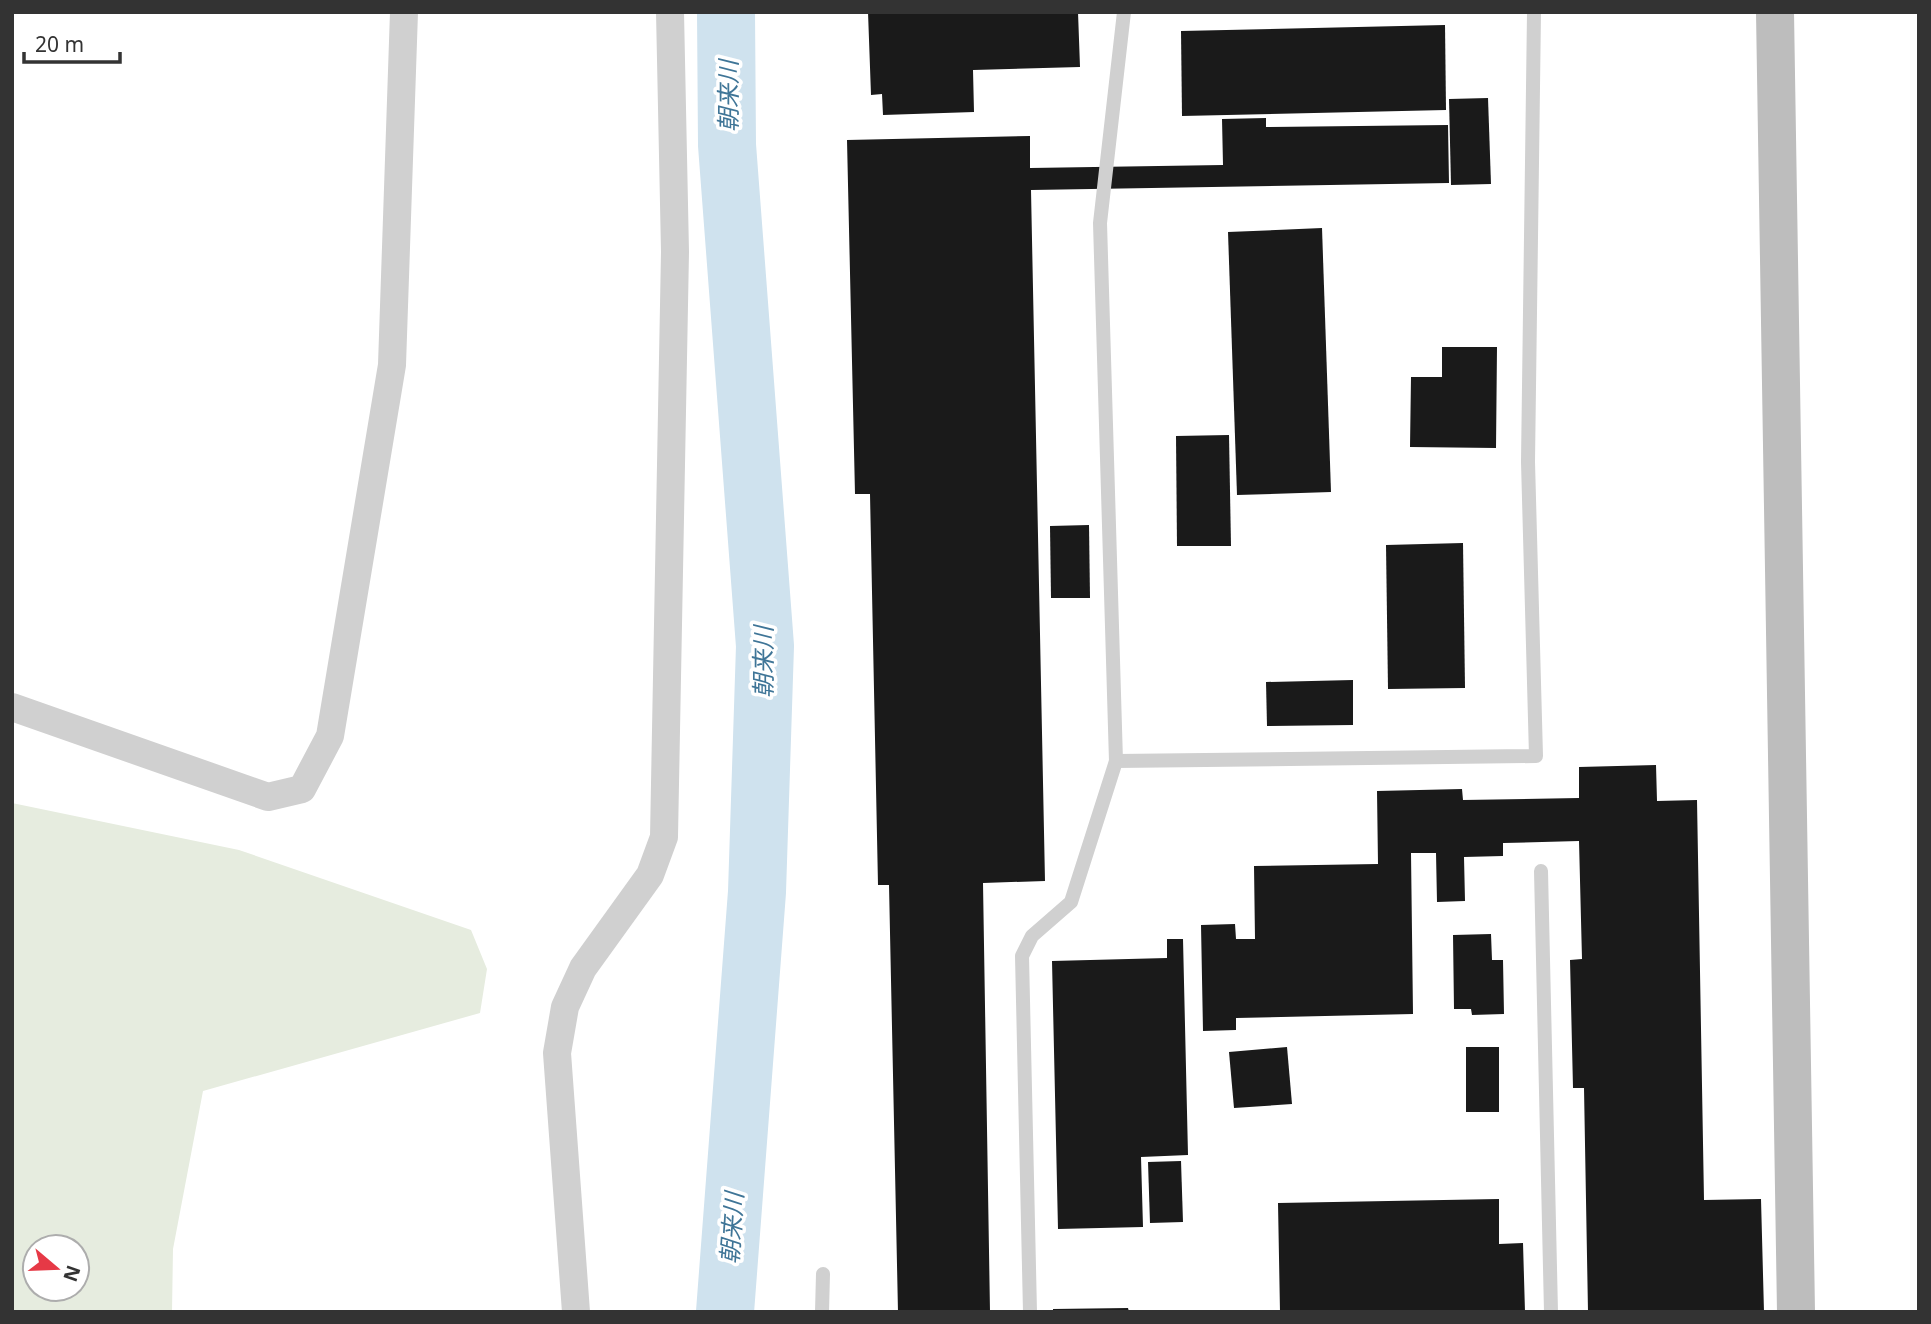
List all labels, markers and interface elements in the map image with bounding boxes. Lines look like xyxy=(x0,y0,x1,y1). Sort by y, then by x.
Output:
scale bar xyxy=(24,21,121,65)
text: 20 m xyxy=(35,30,84,58)
water label: 朝来川 xyxy=(711,57,744,132)
water label: 朝来川 xyxy=(746,623,779,698)
water label: 朝来川 xyxy=(712,1188,750,1265)
north arrow xyxy=(21,1233,91,1303)
text: N xyxy=(57,1262,87,1285)

